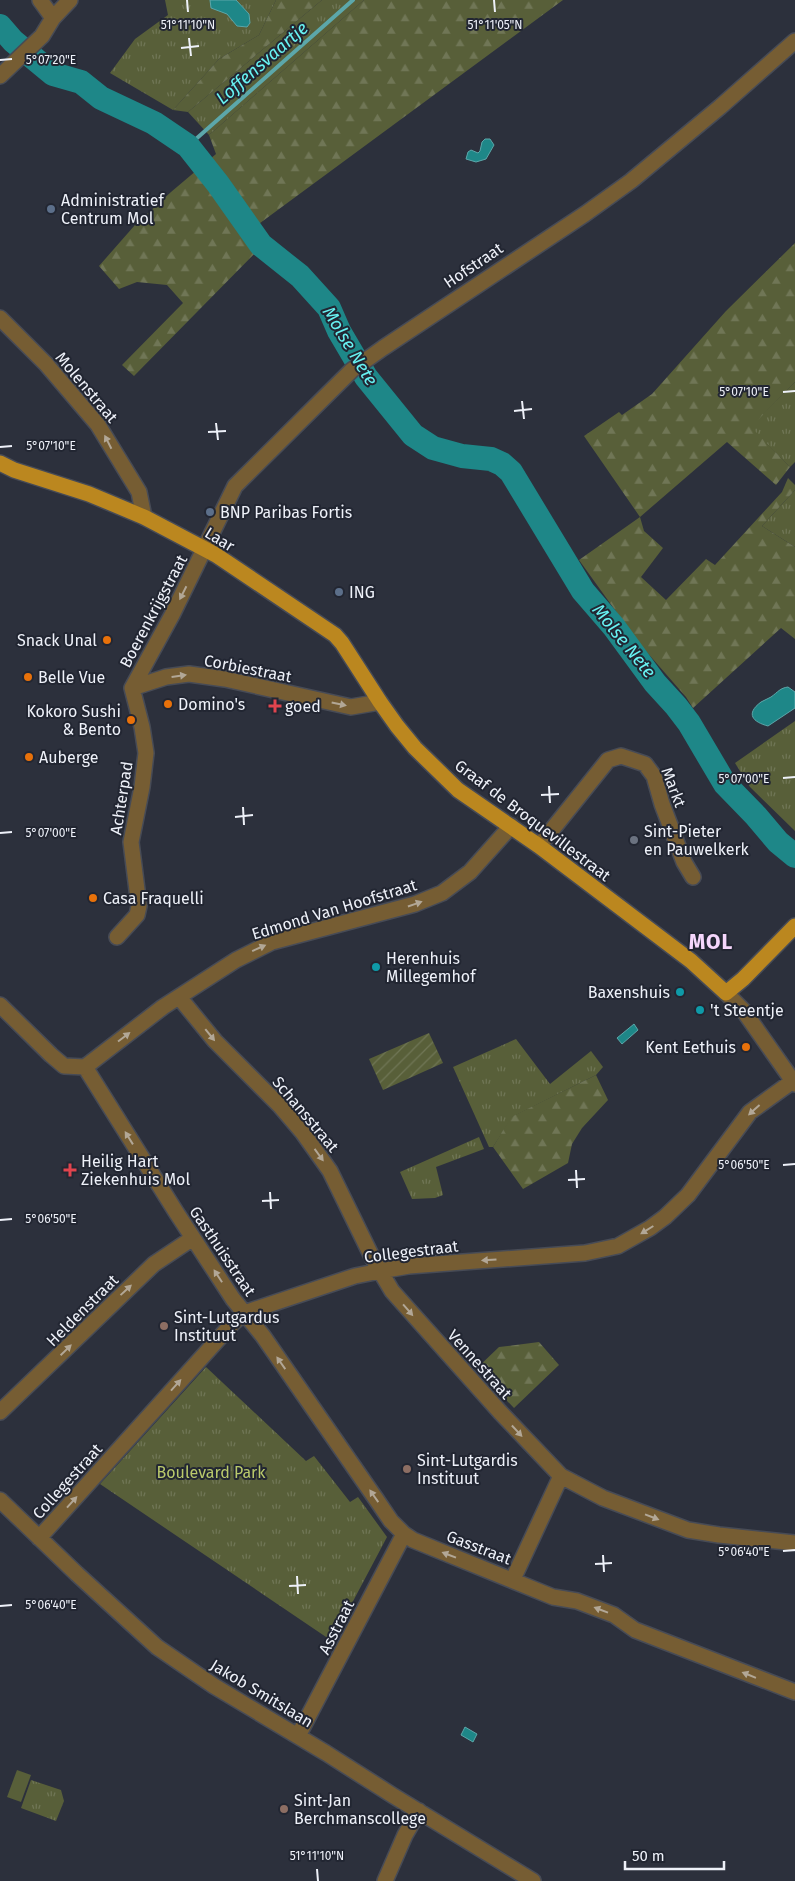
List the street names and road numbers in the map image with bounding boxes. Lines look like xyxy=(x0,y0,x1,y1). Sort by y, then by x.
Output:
street label: Hofstraat xyxy=(440,239,507,292)
street label: Molenstraat xyxy=(52,348,122,427)
street label: Laar xyxy=(201,523,239,556)
street label: Boerenkrijgstraat xyxy=(116,551,191,671)
street label: Corbiestraat xyxy=(202,651,294,686)
street label: Graaf de Broquevillestraat xyxy=(451,756,614,885)
street label: Achterpad xyxy=(106,760,137,836)
street label: Markt xyxy=(657,764,690,810)
street label: Edmond Van Hoofstraat xyxy=(249,875,419,944)
street label: Schansstraat xyxy=(268,1073,343,1156)
street label: Gasthuisstraat xyxy=(186,1203,260,1300)
street label: Collegestraat xyxy=(363,1236,459,1267)
street label: Heldenstraat xyxy=(42,1270,122,1350)
street label: Vennestraat xyxy=(444,1326,516,1403)
street label: Collegestraat xyxy=(29,1440,106,1523)
street label: Gasstraat xyxy=(444,1526,514,1569)
street label: Asstraat xyxy=(315,1597,358,1658)
street label: Jakob Smitslaan xyxy=(207,1655,316,1732)

